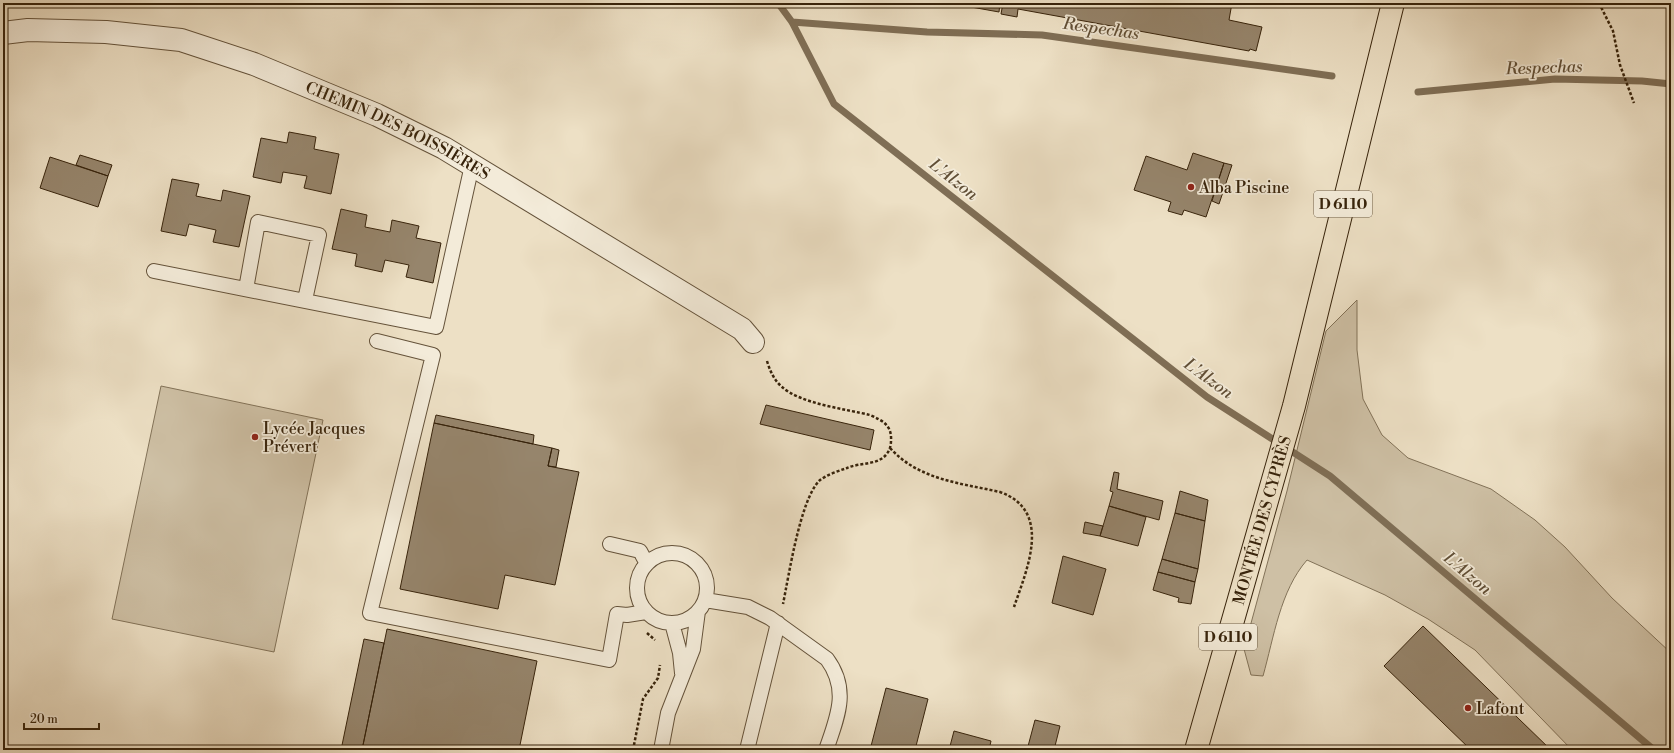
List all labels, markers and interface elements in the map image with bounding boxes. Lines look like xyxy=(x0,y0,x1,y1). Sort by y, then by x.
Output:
water label: Respechas xyxy=(1060,13,1140,45)
water label: Respechas xyxy=(1504,56,1583,80)
street label: CHEMIN DES BOISSIÈRES xyxy=(302,77,493,185)
water label: L'Alzon xyxy=(924,153,982,206)
place label: Alba Piscine xyxy=(1198,178,1289,198)
marker: Alba Piscine xyxy=(1186,182,1196,192)
road number: D 6110 xyxy=(1314,191,1372,217)
water label: L'Alzon xyxy=(1179,353,1238,404)
place label: Lycée Jacques Prévert xyxy=(263,419,365,457)
marker: Lycée Jacques Prévert xyxy=(250,432,260,442)
street label: MONTÉE DES CYPRÈS xyxy=(1229,434,1296,607)
water label: L'Alzon xyxy=(1438,547,1496,600)
road number: D 6110 xyxy=(1199,624,1257,650)
place label: Lafont xyxy=(1476,699,1525,719)
marker: Lafont xyxy=(1463,703,1473,713)
scale bar xyxy=(24,705,99,731)
text: 20 m xyxy=(30,712,58,727)

